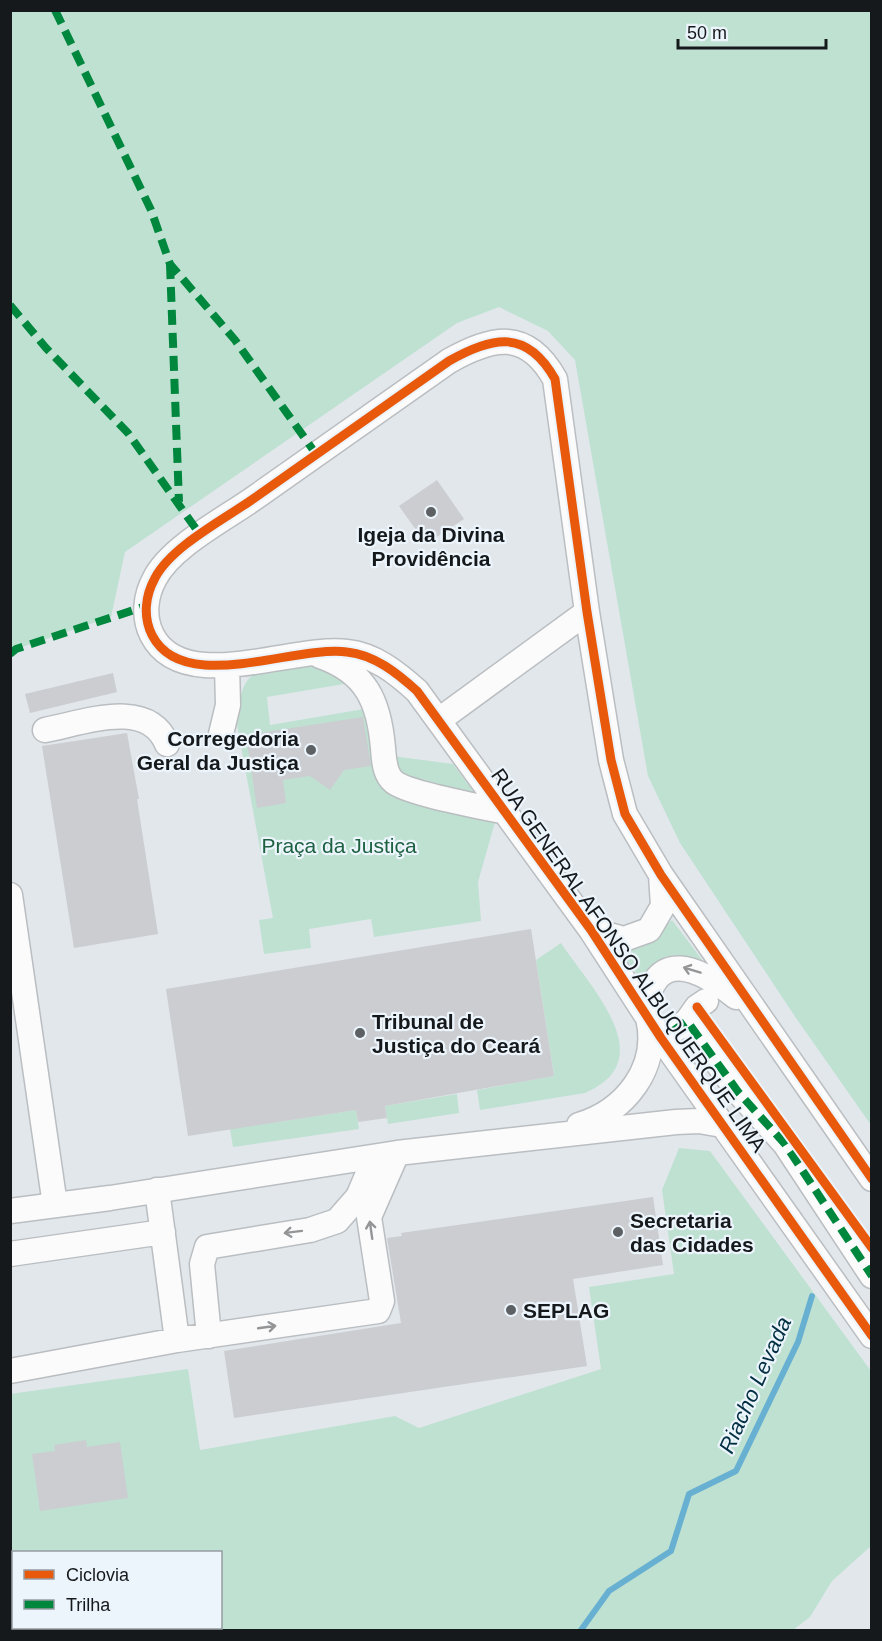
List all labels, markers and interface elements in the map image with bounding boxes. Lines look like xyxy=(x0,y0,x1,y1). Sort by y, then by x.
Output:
scale bar xyxy=(678,12,826,50)
text: 50 m xyxy=(687,23,727,43)
marker: Igeja da Divina Providência xyxy=(424,505,438,519)
place label: Igeja da Divina Providência xyxy=(357,523,505,570)
place label: Corregedoria Geral da Justiça xyxy=(137,727,299,774)
marker: Corregedoria Geral da Justiça xyxy=(304,743,318,757)
street label: RUA GENERAL AFONSO ALBUQUERQUE LIMA xyxy=(487,764,771,1156)
park label: Praça da Justiça xyxy=(261,834,417,857)
one-way arrow xyxy=(683,964,702,975)
place label: Tribunal de Justiça do Ceará xyxy=(372,1010,540,1057)
marker: Tribunal de Justiça do Ceará xyxy=(353,1026,367,1040)
place label: Secretaria das Cidades xyxy=(630,1209,754,1256)
one-way arrow xyxy=(365,1221,376,1241)
marker: Secretaria das Cidades xyxy=(611,1225,625,1239)
one-way arrow xyxy=(284,1227,303,1238)
place label: SEPLAG xyxy=(523,1299,609,1322)
marker: SEPLAG xyxy=(504,1303,518,1317)
water label: Riacho Levada xyxy=(714,1313,796,1457)
one-way arrow xyxy=(257,1322,277,1333)
legend xyxy=(12,1551,222,1629)
text: Ciclovia xyxy=(66,1565,130,1585)
text: Trilha xyxy=(66,1595,111,1615)

